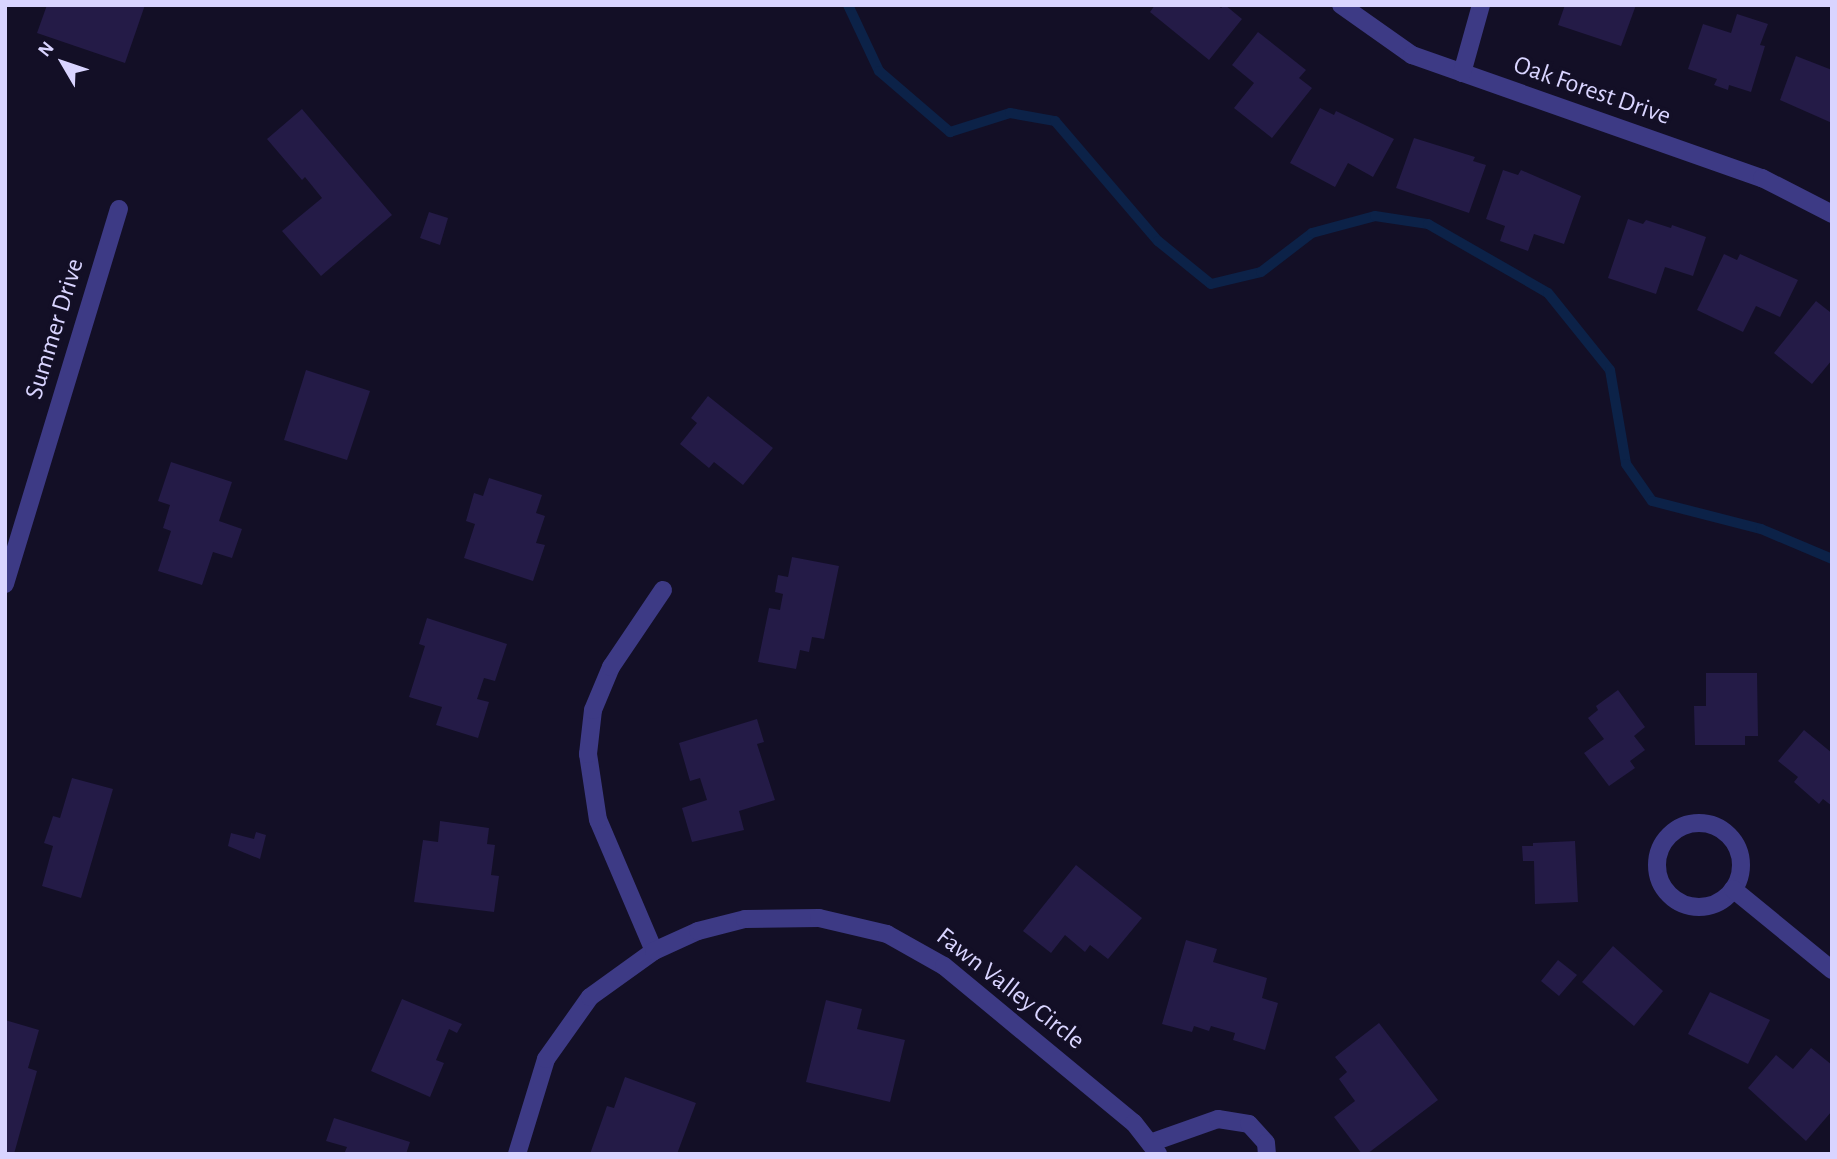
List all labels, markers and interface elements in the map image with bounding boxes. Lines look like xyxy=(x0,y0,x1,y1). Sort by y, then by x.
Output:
north arrow xyxy=(28,28,98,98)
text: N xyxy=(35,38,58,61)
street label: Oak Forest Drive xyxy=(1509,50,1675,132)
street label: Summer Drive xyxy=(19,255,91,403)
street label: Fawn Valley Circle xyxy=(930,921,1090,1057)

